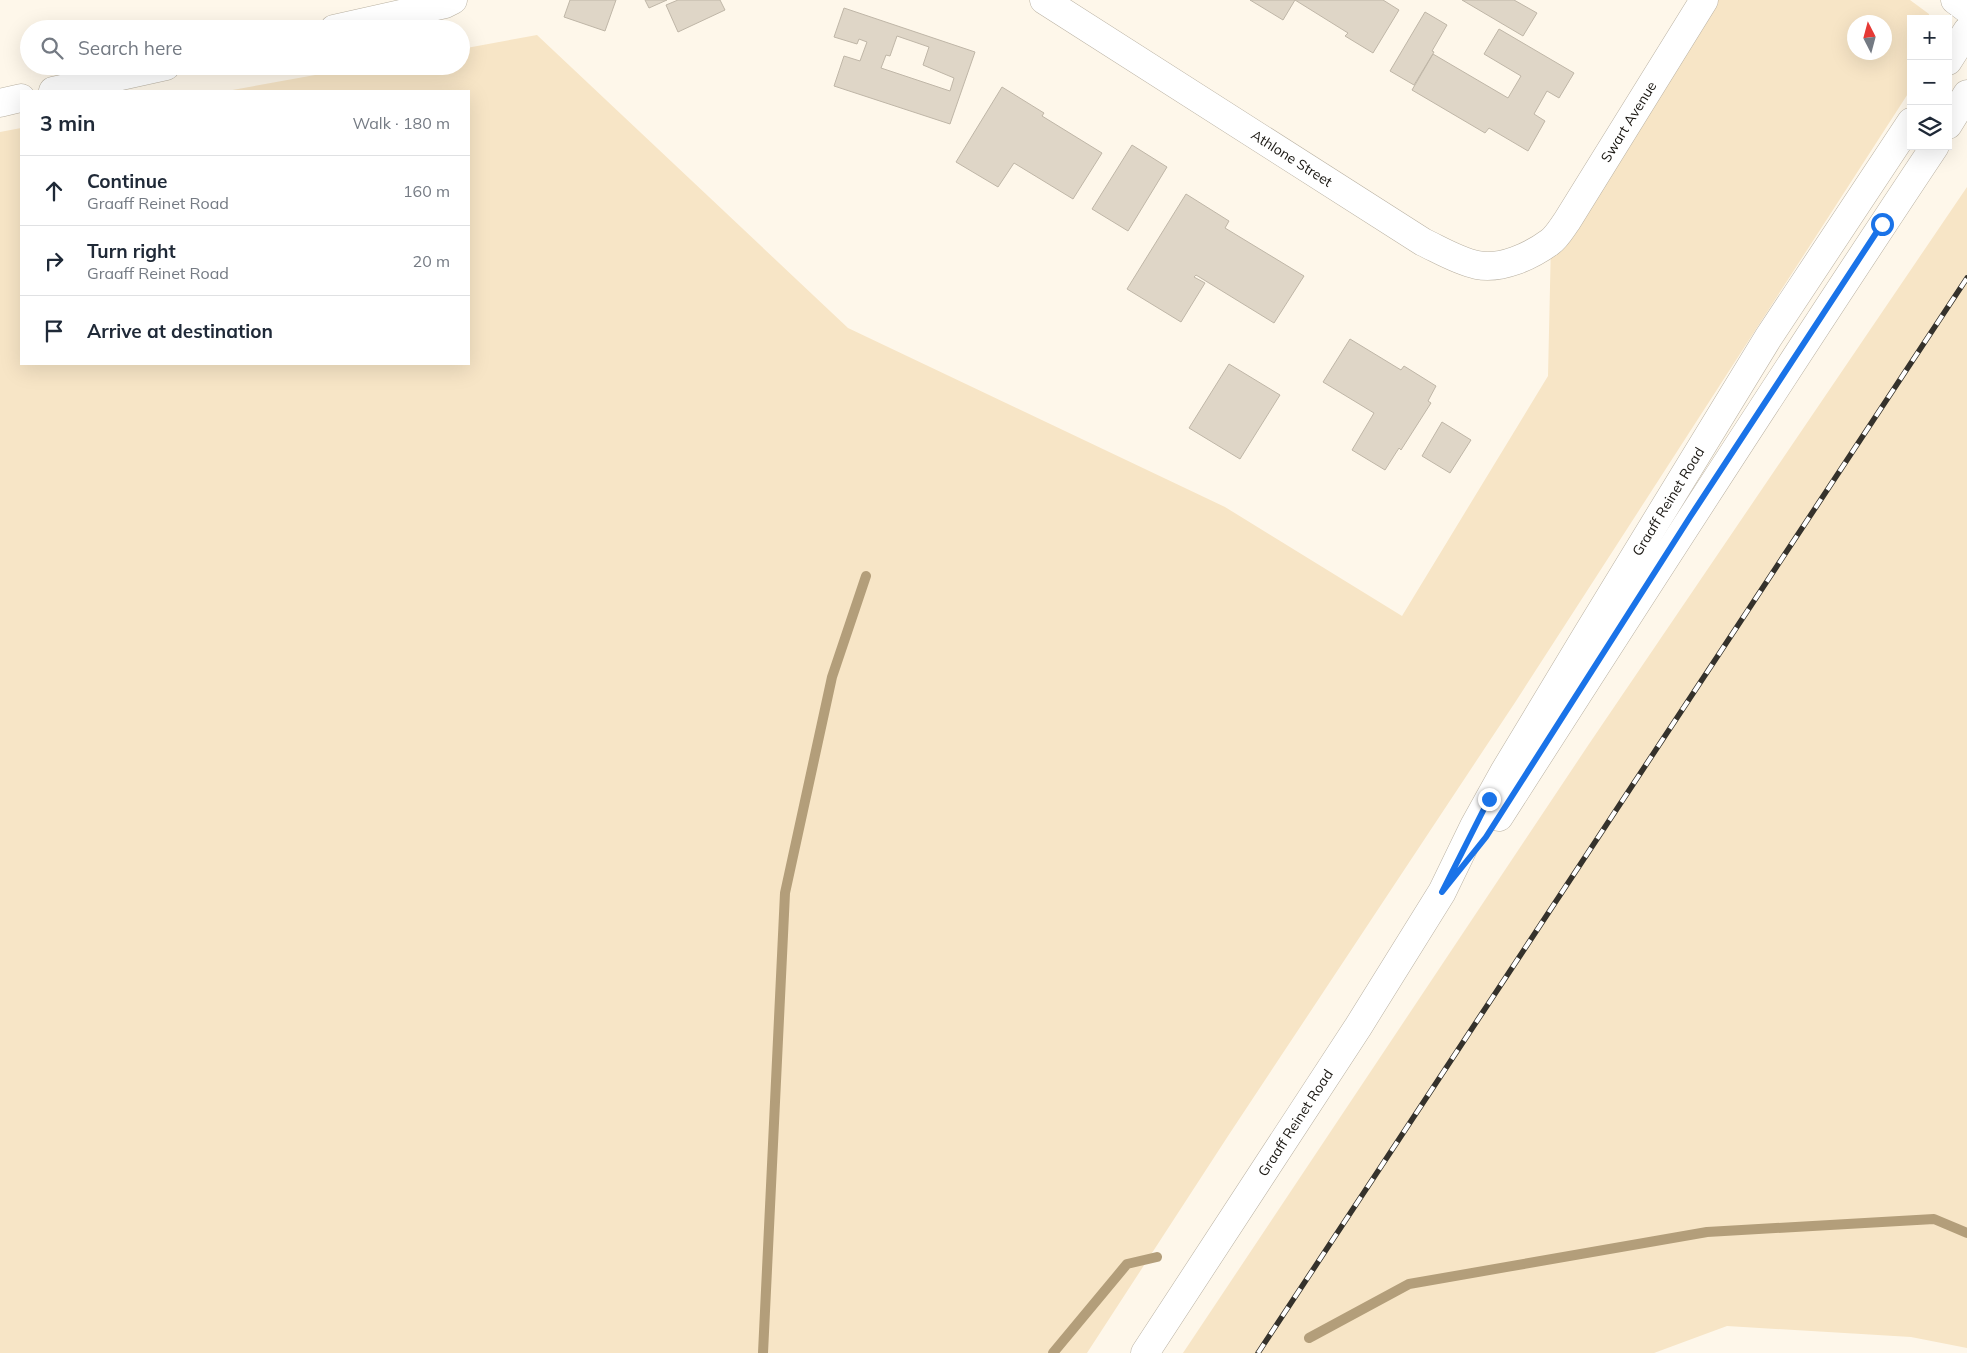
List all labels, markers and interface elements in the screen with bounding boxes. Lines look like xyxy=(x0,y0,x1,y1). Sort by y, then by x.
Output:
north arrow xyxy=(1847,15,1892,60)
map controls xyxy=(1907,15,1952,150)
button: + xyxy=(1907,15,1952,60)
search box xyxy=(20,20,470,75)
icon: search xyxy=(38,34,66,62)
text: Search here xyxy=(78,36,182,60)
button: − xyxy=(1907,60,1952,105)
street label: Swart Avenue xyxy=(1597,78,1660,165)
button: layers xyxy=(1907,105,1952,150)
text: 3 min xyxy=(40,110,95,136)
text: Walk · 180 m xyxy=(352,113,450,133)
street label: Athlone Street xyxy=(1248,126,1336,191)
text: Continue xyxy=(87,169,167,193)
icon: ahead xyxy=(40,177,68,205)
text: 160 m xyxy=(403,181,450,201)
text: Graaff Reinet Road xyxy=(87,193,229,213)
route start xyxy=(1871,213,1894,236)
text: Turn right xyxy=(87,239,176,263)
icon: right xyxy=(40,247,68,275)
text: 20 m xyxy=(413,251,450,271)
text: Graaff Reinet Road xyxy=(87,263,229,283)
icon: arrive xyxy=(40,317,68,345)
text: Arrive at destination xyxy=(87,319,273,343)
street label: Graaff Reinet Road xyxy=(1628,444,1708,559)
route end xyxy=(1478,788,1501,811)
street label: Graaff Reinet Road xyxy=(1254,1066,1337,1180)

